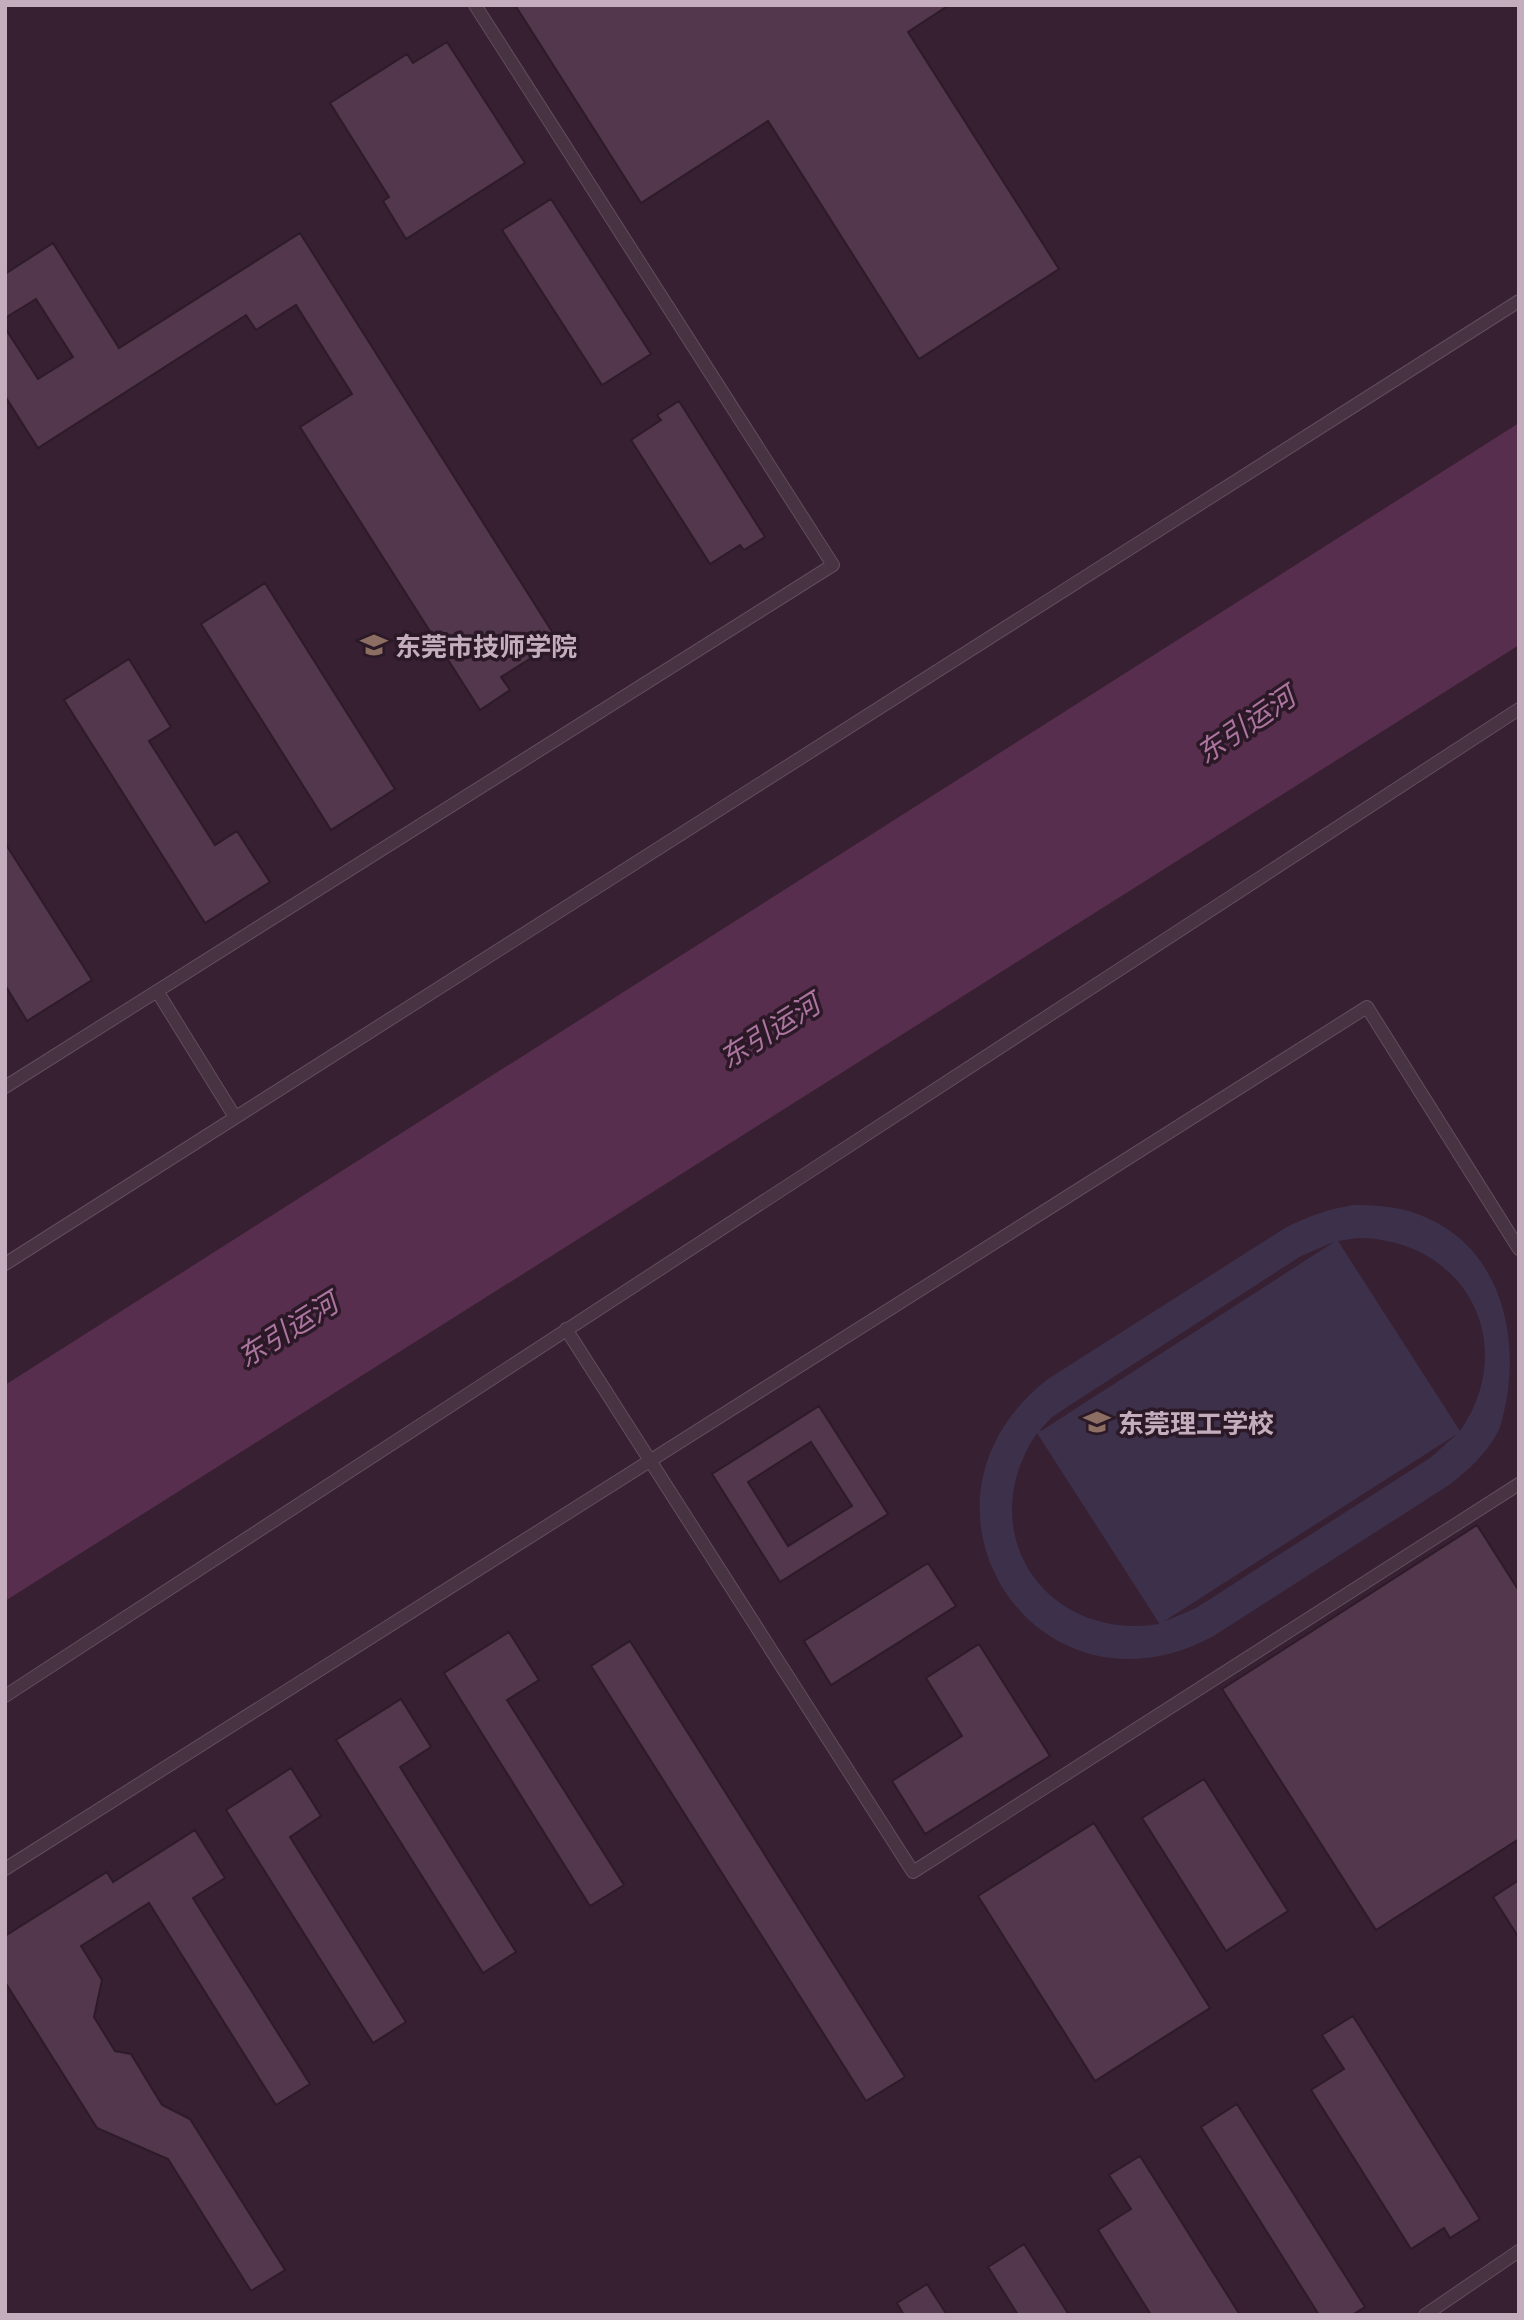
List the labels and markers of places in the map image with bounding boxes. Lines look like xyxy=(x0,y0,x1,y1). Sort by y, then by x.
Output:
school or university icon: 东莞市技师学院 xyxy=(359,630,389,660)
place label: 东莞市技师学院 xyxy=(395,630,577,661)
school or university icon: 东莞理工学校 xyxy=(1082,1407,1112,1437)
place label: 东莞理工学校 xyxy=(1118,1407,1274,1438)

